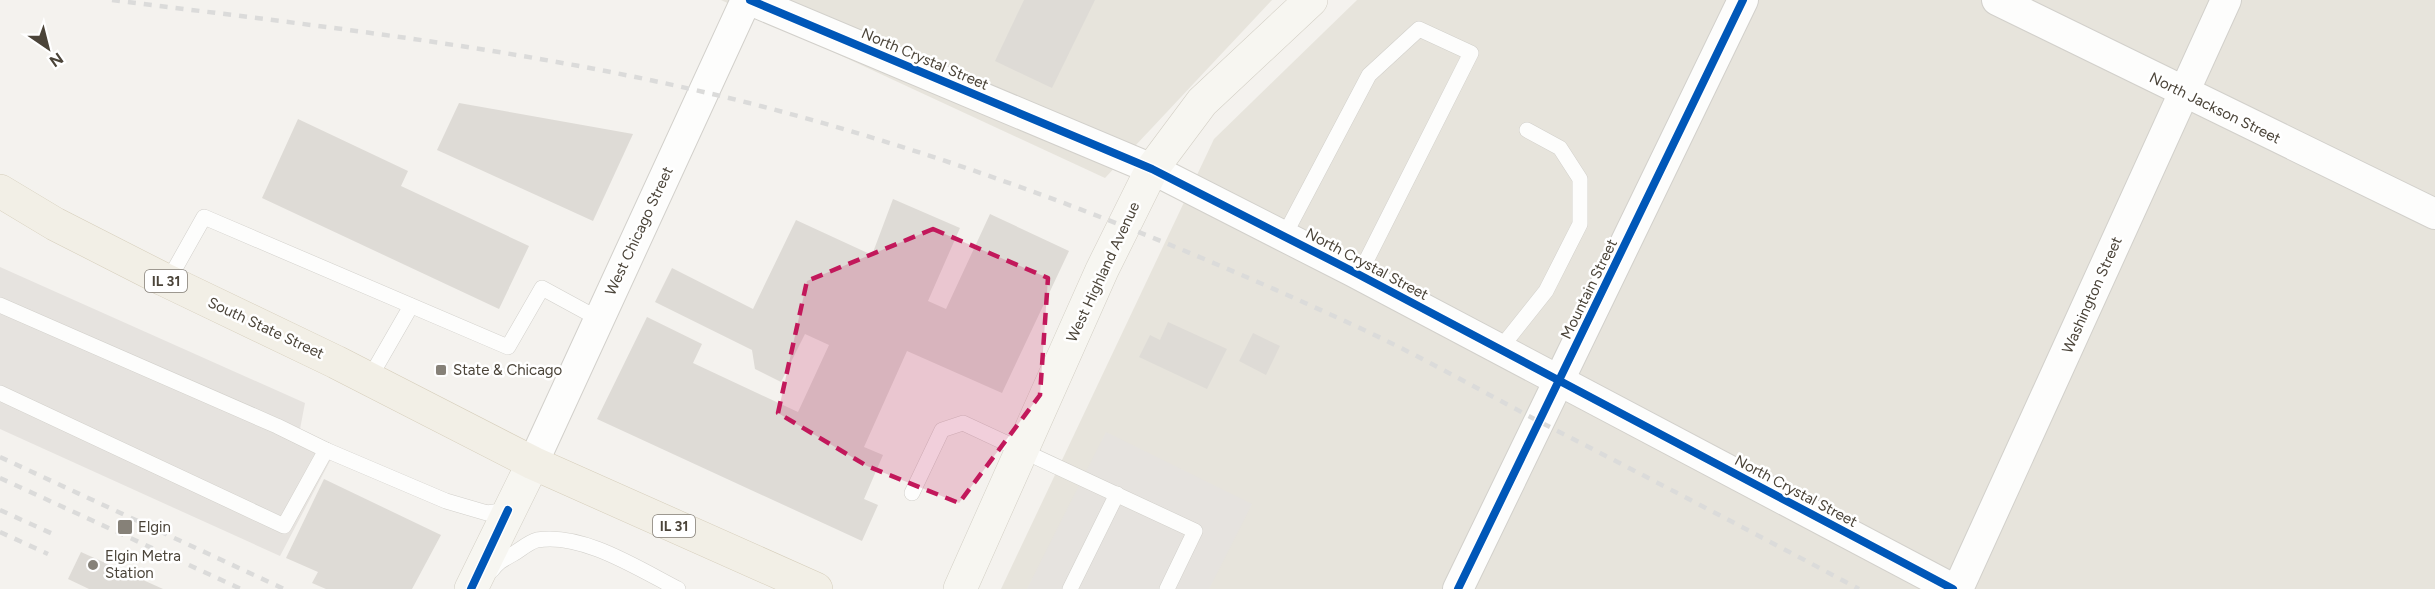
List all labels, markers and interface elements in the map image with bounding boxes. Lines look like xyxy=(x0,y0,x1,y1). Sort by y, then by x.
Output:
north arrow xyxy=(18,18,78,78)
street label: North Crystal Street xyxy=(859,24,991,94)
text: N xyxy=(46,49,67,71)
street label: North Jackson Street xyxy=(2146,68,2284,148)
street label: West Chicago Street xyxy=(601,163,677,298)
street label: West Highland Avenue xyxy=(1063,199,1143,345)
street label: North Crystal Street xyxy=(1303,224,1432,304)
street label: Washington Street xyxy=(2058,234,2126,356)
street label: Mountain Street xyxy=(1557,236,1621,342)
road number: IL 31 xyxy=(145,270,187,292)
street label: South State Street xyxy=(205,293,327,363)
place label: State & Chicago xyxy=(453,361,563,379)
marker: State & Chicago xyxy=(434,363,448,377)
street label: North Crystal Street xyxy=(1732,451,1861,531)
road number: IL 31 xyxy=(653,515,695,537)
marker: Elgin xyxy=(116,518,134,536)
place label: Elgin xyxy=(138,518,171,536)
place label: Elgin Metra Station xyxy=(105,547,181,582)
marker: Elgin Metra Station xyxy=(86,558,100,572)

